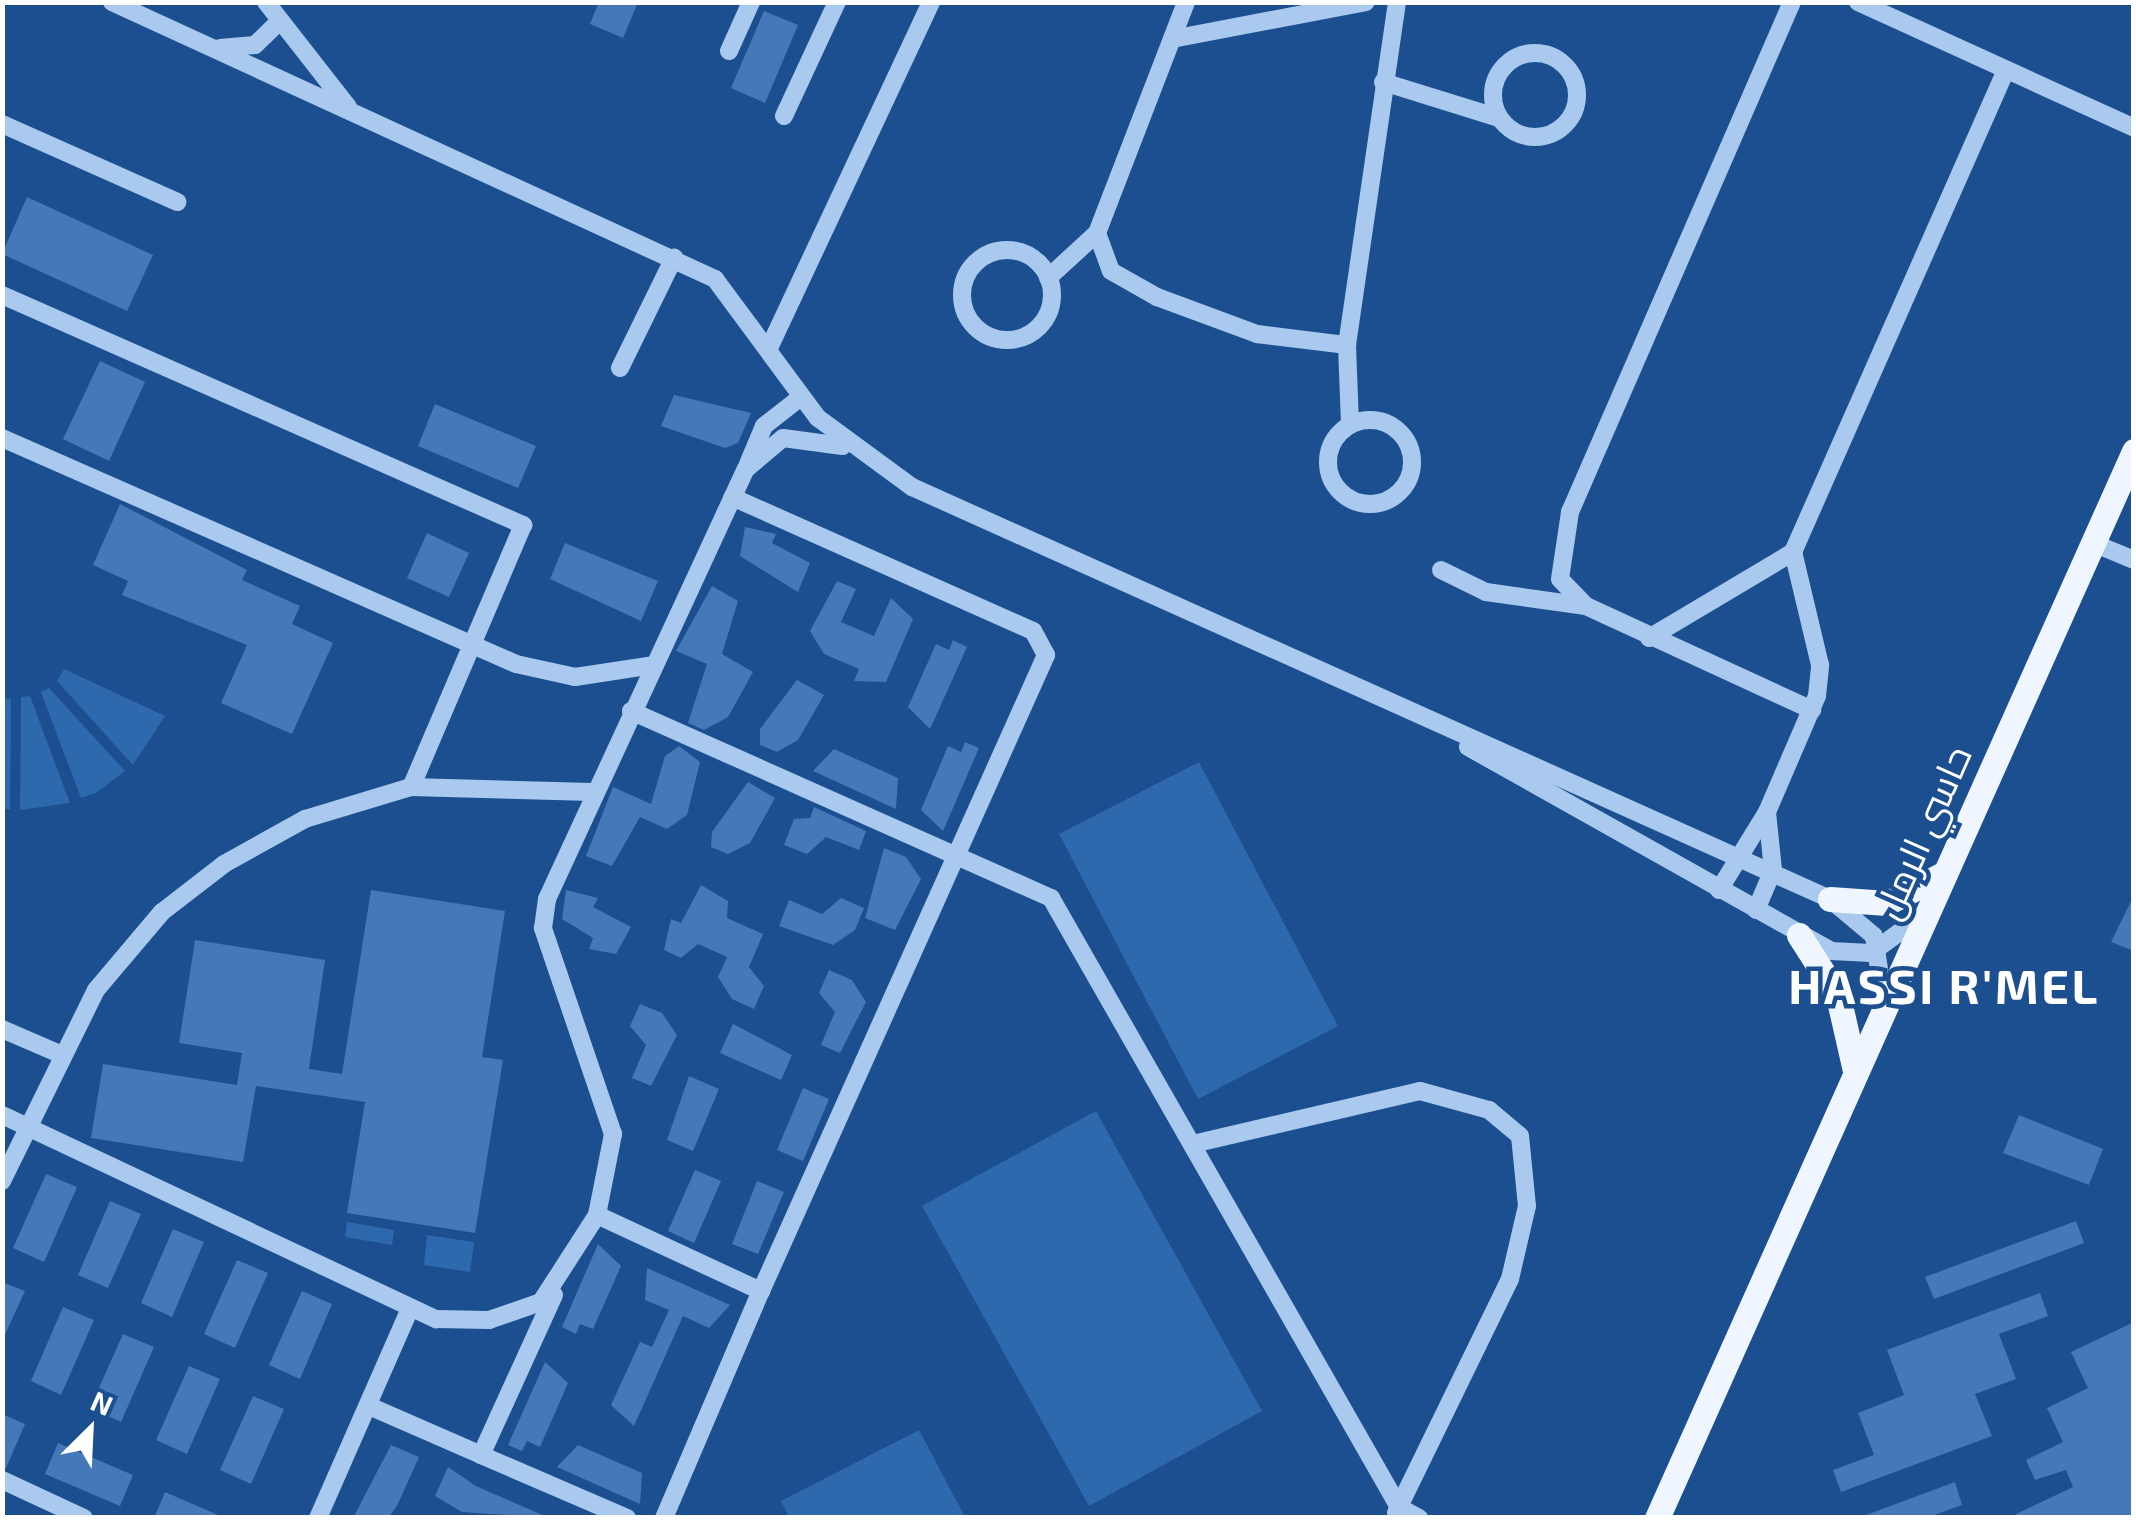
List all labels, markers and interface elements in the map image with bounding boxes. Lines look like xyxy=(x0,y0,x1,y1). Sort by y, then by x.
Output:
street label: حاسي الرمل xyxy=(1864,738,1980,926)
district label: HASSI R'MEL xyxy=(1788,957,2100,1015)
north arrow xyxy=(40,1380,140,1480)
text: N xyxy=(86,1383,118,1422)

